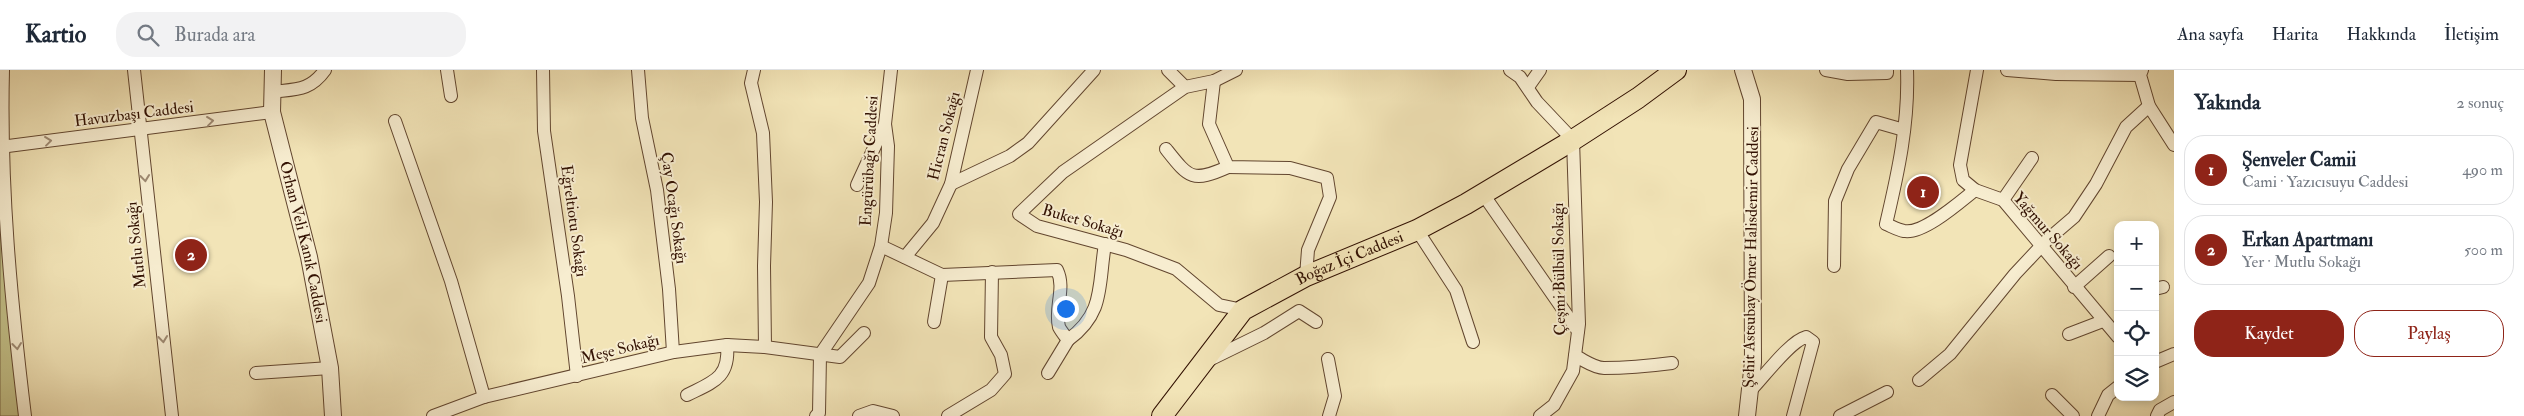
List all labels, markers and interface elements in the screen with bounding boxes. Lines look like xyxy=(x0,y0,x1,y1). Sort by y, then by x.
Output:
search box xyxy=(116,12,466,57)
text: Kartio xyxy=(25,19,86,50)
icon: search xyxy=(134,21,162,49)
text: Burada ara xyxy=(174,23,255,47)
text: Ana sayfa xyxy=(2177,23,2244,46)
text: Harita xyxy=(2272,23,2319,46)
text: Hakkında xyxy=(2347,23,2416,46)
text: İletişim xyxy=(2444,23,2499,46)
text: Yakında xyxy=(2194,89,2261,116)
street label: Hicran Sokağı xyxy=(923,90,965,182)
text: 2 sonuç xyxy=(2456,93,2504,113)
street label: Engürübağı Caddesi xyxy=(856,95,882,227)
street label: Havuzbaşı Caddesi xyxy=(73,97,195,131)
one-way arrow xyxy=(206,116,214,127)
street label: Şehit Astsubay Ömer Halisdemir Caddesi xyxy=(1739,126,1763,388)
one-way arrow xyxy=(45,136,53,147)
text: Şenveler Camii xyxy=(2242,148,2356,172)
street label: Çay Ocağı Sokağı xyxy=(656,151,692,265)
street label: Orhan Veli Kanık Caddesi xyxy=(275,159,331,325)
text: 1 xyxy=(2208,160,2214,180)
text: 490 m xyxy=(2462,160,2503,180)
street label: Eğreltiotu Sokağı xyxy=(556,164,592,278)
text: Cami · Yazıcısuyu Caddesi xyxy=(2242,172,2408,192)
pin: 1 xyxy=(1907,173,1939,211)
one-way arrow xyxy=(139,174,150,182)
street label: Yağmur Sokağı xyxy=(2009,188,2087,274)
street label: Buket Sokağı xyxy=(1040,200,1126,242)
street label: Mutlu Sokağı xyxy=(122,201,150,289)
street label: Çeşmi Bülbül Sokağı xyxy=(1548,202,1570,336)
map controls xyxy=(2114,221,2159,401)
button: + xyxy=(2114,221,2159,266)
street label: Boğaz İçi Caddesi xyxy=(1292,227,1406,290)
text: Erkan Apartmanı xyxy=(2242,228,2373,252)
pin: 2 xyxy=(175,236,207,274)
text: 2 xyxy=(2207,240,2215,260)
text: 500 m xyxy=(2464,240,2503,260)
text: Yer · Mutlu Sokağı xyxy=(2242,252,2361,272)
button: − xyxy=(2114,266,2159,311)
your location xyxy=(1053,296,1079,322)
button: Kaydet xyxy=(2194,310,2344,357)
button: Paylaş xyxy=(2354,310,2504,357)
button: locate xyxy=(2114,311,2159,356)
street label: Meşe Sokağı xyxy=(579,330,661,368)
one-way arrow xyxy=(157,336,168,344)
one-way arrow xyxy=(11,342,22,350)
button: layers xyxy=(2114,356,2159,401)

